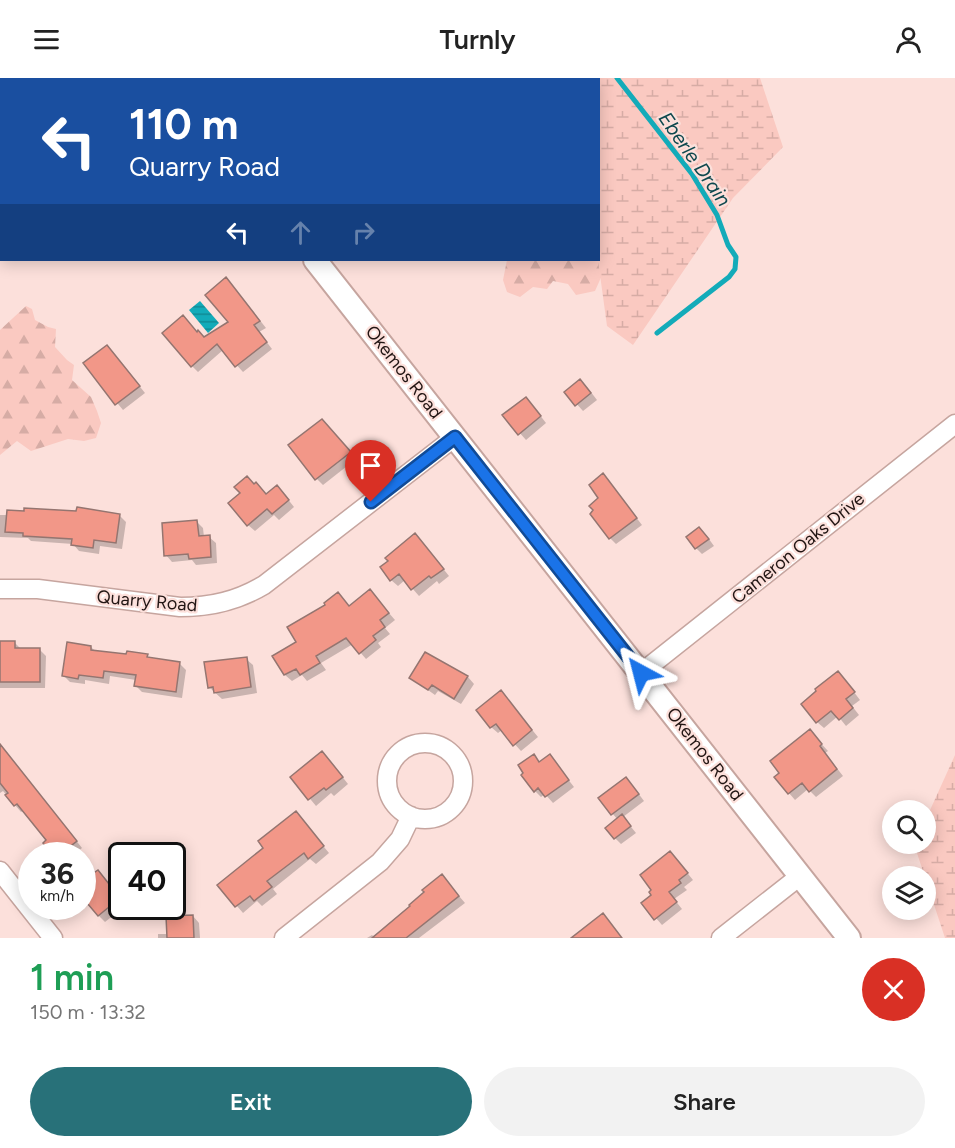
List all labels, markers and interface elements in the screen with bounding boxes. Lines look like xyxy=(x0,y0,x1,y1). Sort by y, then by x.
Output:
icon: menu xyxy=(30,23,63,56)
text: Turnly xyxy=(440,23,515,56)
icon: person xyxy=(892,23,925,56)
text: 110 m xyxy=(129,99,238,150)
icon: left xyxy=(30,102,108,180)
water label: Eberle Drain xyxy=(654,107,736,211)
text: Quarry Road xyxy=(129,150,280,183)
icon: left xyxy=(221,216,254,249)
icon: ahead xyxy=(284,216,317,249)
icon: right xyxy=(347,216,380,249)
street label: Okemos Road xyxy=(361,321,447,423)
pin xyxy=(345,440,396,502)
icon: arrive xyxy=(354,449,387,482)
street label: Cameron Oaks Drive xyxy=(727,488,869,608)
street label: Quarry Road xyxy=(96,586,198,616)
position arrow xyxy=(609,641,673,705)
street label: Okemos Road xyxy=(662,703,748,805)
map controls xyxy=(882,800,936,920)
button: search xyxy=(882,800,936,854)
speed limit sign: 40 xyxy=(108,842,186,920)
text: 36 xyxy=(40,855,74,892)
button: layers xyxy=(882,866,936,920)
text: km/h xyxy=(40,887,74,905)
text: 1 min xyxy=(30,956,114,999)
button: close xyxy=(862,958,925,1021)
text: 150 m · 13:32 xyxy=(30,1000,146,1024)
button: Exit xyxy=(30,1067,472,1136)
button: Share xyxy=(484,1067,925,1136)

